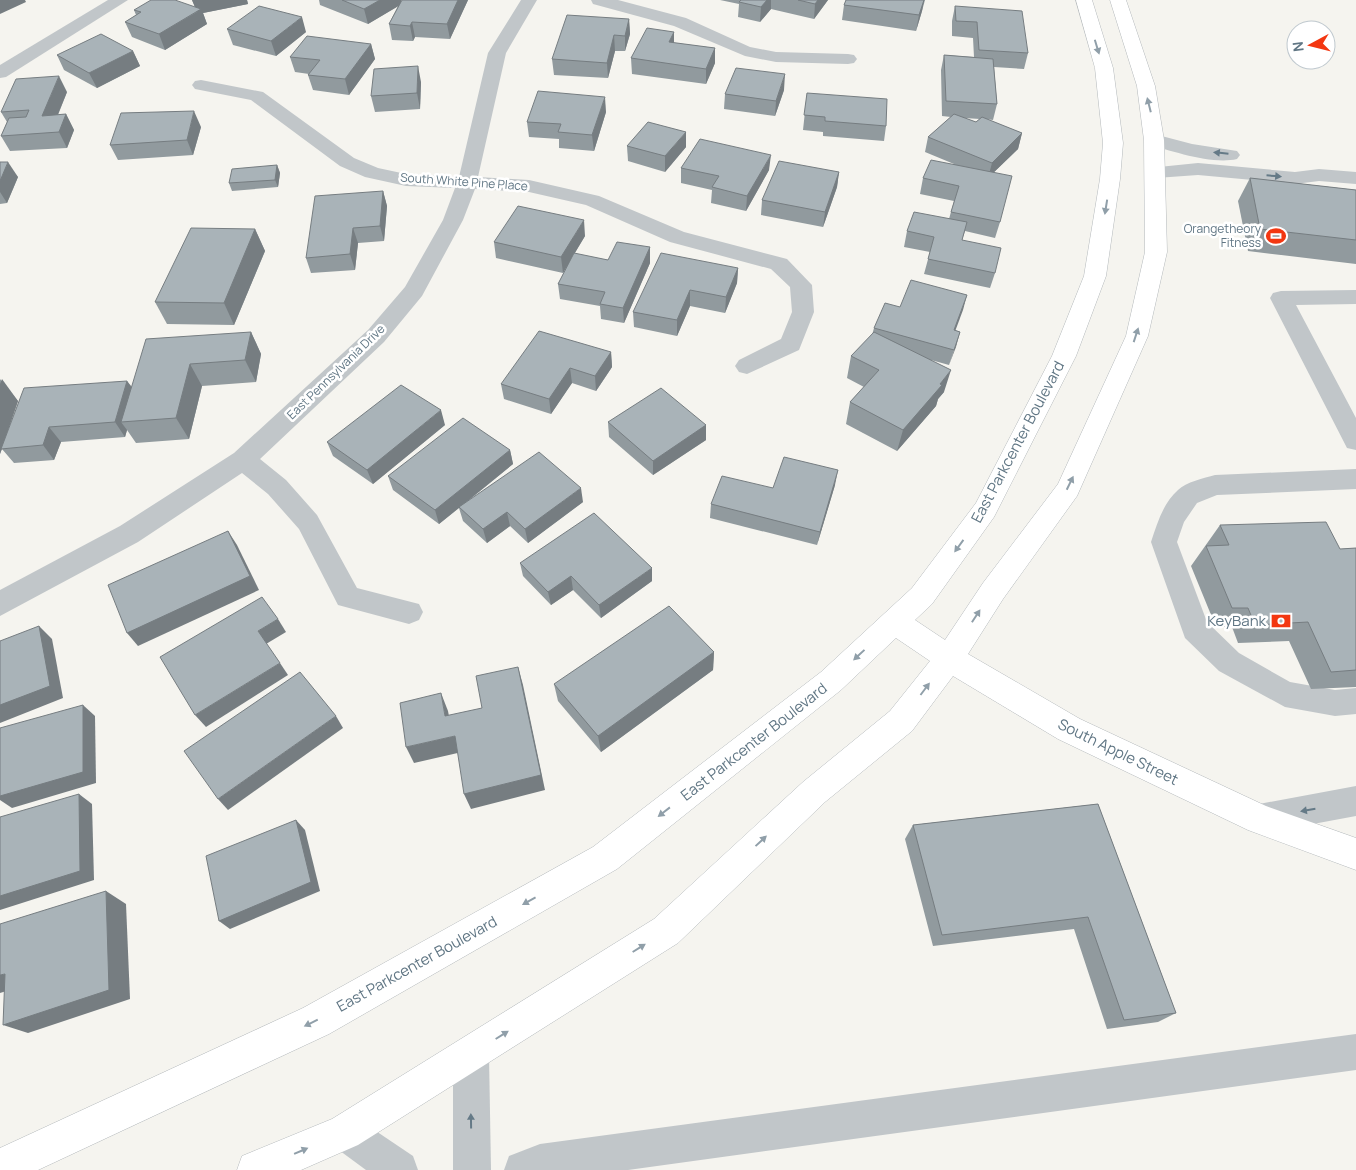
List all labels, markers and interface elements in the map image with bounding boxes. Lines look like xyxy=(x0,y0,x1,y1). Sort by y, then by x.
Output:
north arrow xyxy=(1286,20,1336,70)
one-way arrow xyxy=(1094,39,1102,54)
text: N xyxy=(1288,40,1308,53)
one-way arrow xyxy=(1145,98,1153,113)
one-way arrow xyxy=(1213,149,1229,157)
street label: South White Pine Place xyxy=(400,169,528,194)
one-way arrow xyxy=(1266,172,1282,180)
one-way arrow xyxy=(1101,200,1109,216)
place label: Orangetheory Fitness xyxy=(1184,220,1262,251)
sports icon: Orangetheory Fitness xyxy=(1265,225,1287,247)
street label: East Pennsylvania Drive xyxy=(283,320,388,423)
one-way arrow xyxy=(1133,327,1141,342)
street label: East Parkcenter Boulevard xyxy=(966,357,1069,526)
one-way arrow xyxy=(1066,476,1074,491)
one-way arrow xyxy=(954,539,964,553)
one-way arrow xyxy=(971,609,981,622)
place label: KeyBank xyxy=(1207,610,1267,631)
bank icon: KeyBank xyxy=(1270,610,1292,632)
one-way arrow xyxy=(853,649,865,661)
street label: East Parkcenter Boulevard xyxy=(676,678,831,805)
one-way arrow xyxy=(920,682,930,696)
street label: South Apple Street xyxy=(1054,713,1182,790)
one-way arrow xyxy=(658,806,671,817)
one-way arrow xyxy=(1300,806,1316,814)
one-way arrow xyxy=(755,835,767,847)
one-way arrow xyxy=(522,897,536,905)
street label: East Parkcenter Boulevard xyxy=(333,911,501,1017)
one-way arrow xyxy=(633,944,646,953)
one-way arrow xyxy=(304,1019,318,1027)
one-way arrow xyxy=(495,1030,509,1040)
one-way arrow xyxy=(467,1113,475,1129)
one-way arrow xyxy=(294,1147,309,1155)

